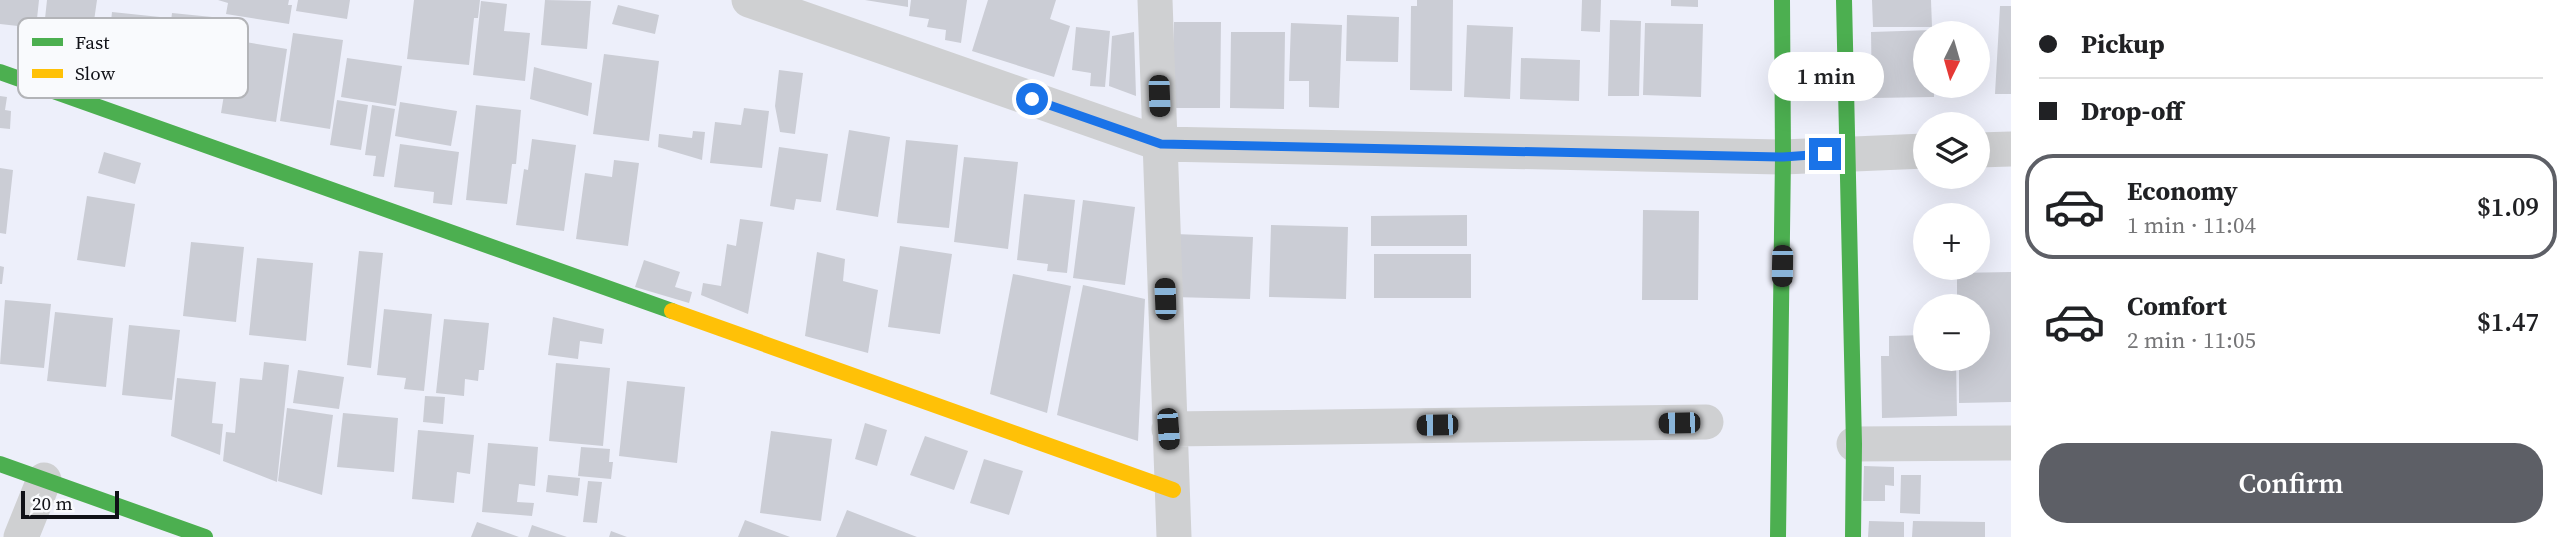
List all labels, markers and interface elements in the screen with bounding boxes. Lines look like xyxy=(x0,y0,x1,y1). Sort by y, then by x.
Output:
legend xyxy=(18,18,248,98)
north arrow xyxy=(1913,21,1990,98)
map controls xyxy=(1913,21,1990,371)
text: Pickup xyxy=(2081,26,2165,62)
text: Fast xyxy=(75,29,110,55)
callout: 1 min xyxy=(1767,52,1883,102)
text: Slow xyxy=(75,60,116,86)
text: 1 min xyxy=(1796,60,1856,92)
car xyxy=(1148,75,1171,117)
route start xyxy=(1016,83,1048,115)
text: Drop-off xyxy=(2081,93,2183,129)
button: layers xyxy=(1913,112,1990,189)
route end xyxy=(1809,138,1841,170)
text: Economy xyxy=(2127,173,2238,209)
icon: car xyxy=(2043,175,2106,238)
text: $1.09 xyxy=(2477,189,2539,225)
button: + xyxy=(1913,203,1990,280)
text: 1 min · 11:04 xyxy=(2127,209,2256,241)
car xyxy=(1772,245,1793,287)
car xyxy=(1154,278,1177,320)
text: Comfort xyxy=(2127,288,2227,324)
icon: car xyxy=(2043,290,2106,353)
button: − xyxy=(1913,294,1990,371)
text: $1.47 xyxy=(2477,304,2539,340)
text: 2 min · 11:05 xyxy=(2127,324,2256,356)
car xyxy=(1157,407,1180,451)
car xyxy=(1658,412,1701,434)
car xyxy=(1416,414,1459,436)
button: Confirm xyxy=(2039,443,2543,523)
scale bar xyxy=(21,488,119,520)
text: 20 m xyxy=(32,490,73,516)

